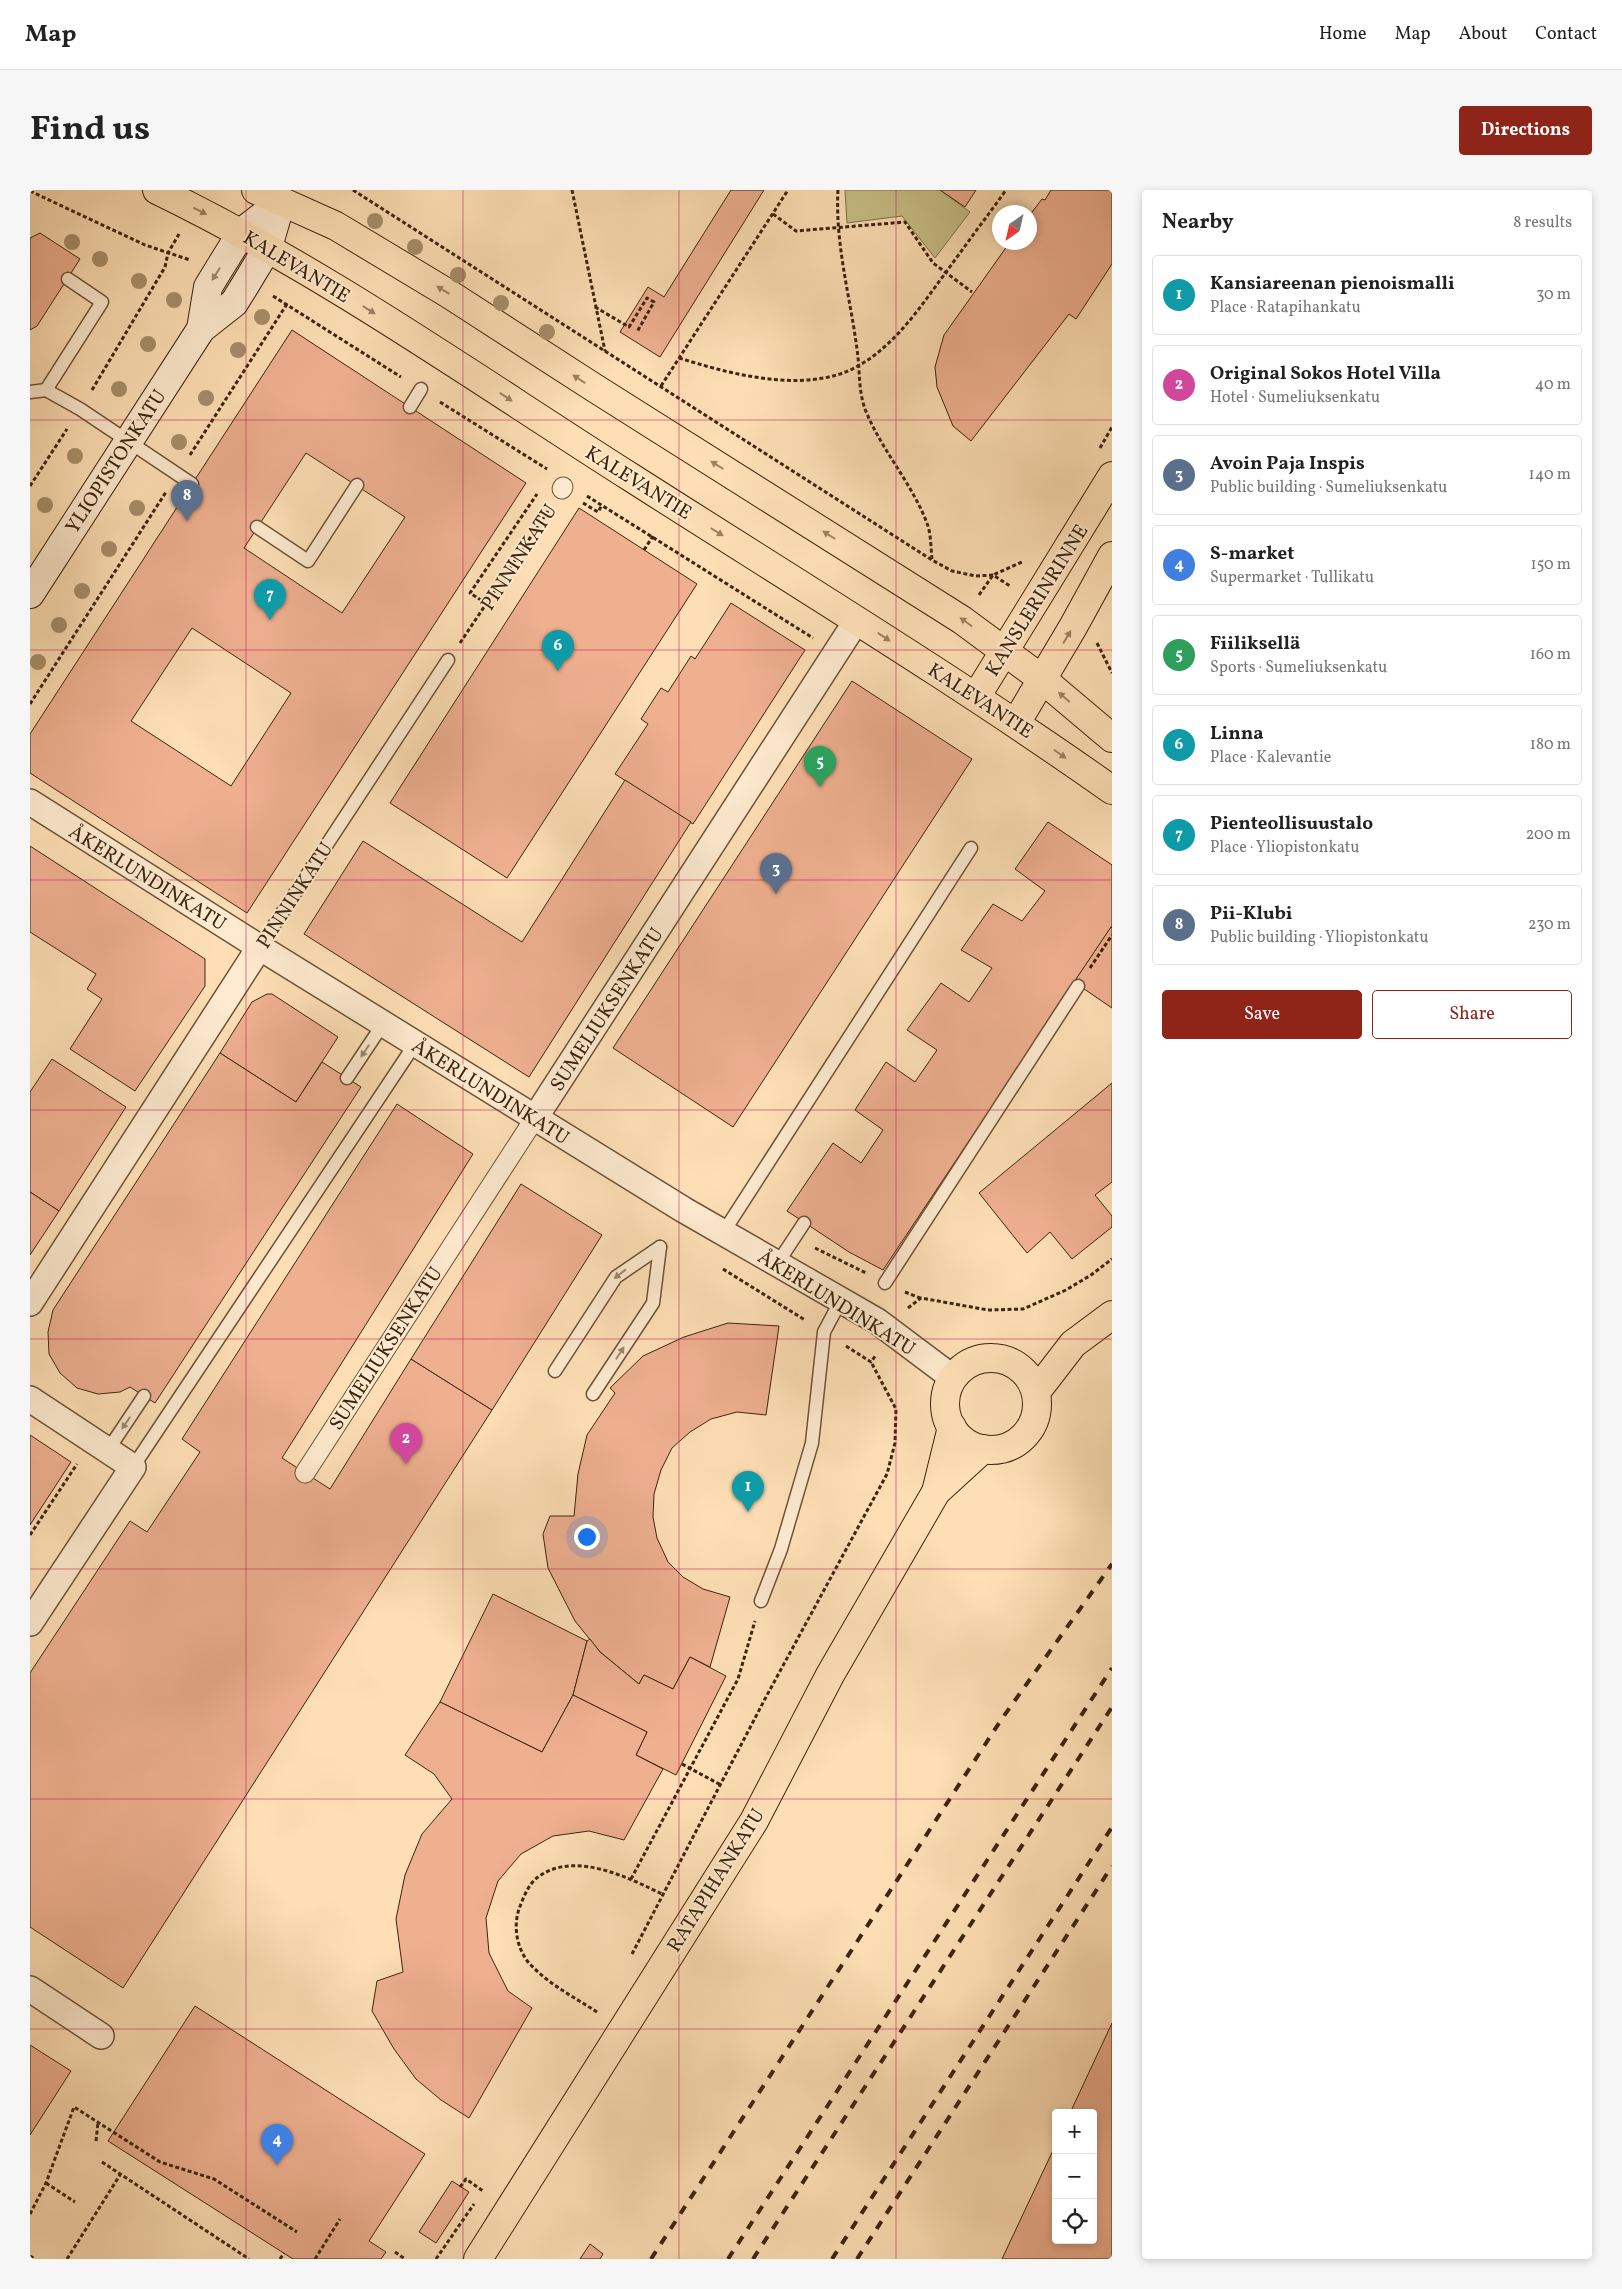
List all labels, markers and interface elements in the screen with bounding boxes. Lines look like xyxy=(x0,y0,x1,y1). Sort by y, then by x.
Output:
text: Map xyxy=(25,18,76,52)
text: Home xyxy=(1319,22,1367,47)
text: Map xyxy=(1395,22,1431,47)
text: About xyxy=(1459,22,1507,47)
text: Contact xyxy=(1535,22,1597,47)
text: Find us xyxy=(30,106,150,154)
button: Directions xyxy=(1459,106,1592,155)
north arrow xyxy=(992,205,1037,250)
one-way arrow xyxy=(193,207,207,215)
text: Nearby xyxy=(1162,208,1233,237)
text: 8 results xyxy=(1513,212,1572,234)
street label: KALEVANTIE xyxy=(237,225,355,311)
one-way arrow xyxy=(211,267,220,280)
text: Kansiareenan pienoismalli xyxy=(1210,271,1455,297)
text: 1 xyxy=(1176,284,1182,306)
text: 30 m xyxy=(1536,284,1571,306)
one-way arrow xyxy=(436,286,449,295)
text: Place · Ratapihankatu xyxy=(1210,297,1361,319)
one-way arrow xyxy=(362,305,375,315)
text: Original Sokos Hotel Villa xyxy=(1210,361,1441,387)
one-way arrow xyxy=(573,374,586,383)
text: 2 xyxy=(1175,374,1183,396)
text: 40 m xyxy=(1535,374,1571,396)
street label: YLIOPISTONKATU xyxy=(59,384,174,540)
text: Hotel · Sumeliuksenkatu xyxy=(1210,387,1380,409)
one-way arrow xyxy=(499,392,513,402)
street label: KALEVANTIE xyxy=(579,440,697,528)
text: Avoin Paja Inspis xyxy=(1210,451,1365,477)
one-way arrow xyxy=(711,460,724,469)
text: 3 xyxy=(1175,464,1183,486)
text: 140 m xyxy=(1529,464,1571,486)
text: Public building · Sumeliuksenkatu xyxy=(1210,477,1447,499)
pin: 8 xyxy=(171,480,203,521)
street label: PINNINKATU xyxy=(475,499,565,617)
street label: KANSLERINRINNE xyxy=(980,520,1096,683)
one-way arrow xyxy=(711,527,724,537)
one-way arrow xyxy=(822,530,835,540)
text: S-market xyxy=(1210,541,1294,567)
text: 4 xyxy=(1174,554,1184,576)
text: 150 m xyxy=(1530,554,1571,576)
text: Supermarket · Tullikatu xyxy=(1210,567,1374,589)
pin: 7 xyxy=(254,579,286,620)
one-way arrow xyxy=(959,617,973,627)
pin: 6 xyxy=(542,630,574,671)
one-way arrow xyxy=(1063,630,1072,643)
text: Fiiliksellä xyxy=(1210,631,1300,657)
one-way arrow xyxy=(878,633,891,642)
text: 5 xyxy=(1175,644,1183,666)
text: 160 m xyxy=(1530,644,1571,666)
street label: KALEVANTIE xyxy=(922,657,1038,746)
text: Sports · Sumeliuksenkatu xyxy=(1210,657,1387,679)
one-way arrow xyxy=(1057,692,1070,703)
text: Linna xyxy=(1210,721,1264,747)
text: 6 xyxy=(1175,734,1183,756)
text: 180 m xyxy=(1530,734,1571,756)
pin: 5 xyxy=(804,746,836,787)
text: Place · Kalevantie xyxy=(1210,747,1331,769)
one-way arrow xyxy=(1053,749,1067,759)
text: Pienteollisuustalo xyxy=(1210,811,1373,837)
street label: ÅKERLUNDINKATU xyxy=(63,819,231,938)
text: 7 xyxy=(1175,824,1183,846)
text: 200 m xyxy=(1526,824,1571,846)
street label: PINNINKATU xyxy=(251,837,341,955)
text: Place · Yliopistonkatu xyxy=(1210,837,1359,859)
pin: 3 xyxy=(760,853,792,894)
text: Pii-Klubi xyxy=(1210,901,1293,927)
text: 8 xyxy=(1175,914,1183,936)
text: 230 m xyxy=(1528,914,1571,936)
street label: SUMELIUKSENKATU xyxy=(544,923,671,1097)
text: Public building · Yliopistonkatu xyxy=(1210,927,1429,949)
button: Save xyxy=(1162,990,1362,1039)
button: Share xyxy=(1372,990,1572,1039)
street label: ÅKERLUNDINKATU xyxy=(406,1033,574,1152)
one-way arrow xyxy=(360,1044,370,1058)
street label: ÅKERLUNDINKATU xyxy=(752,1244,920,1363)
street label: SUMELIUKSENKATU xyxy=(323,1262,450,1436)
one-way arrow xyxy=(614,1269,627,1280)
one-way arrow xyxy=(615,1347,625,1360)
one-way arrow xyxy=(121,1417,131,1430)
pin: 2 xyxy=(390,1423,422,1464)
pin: 1 xyxy=(732,1471,764,1512)
your location xyxy=(574,1524,600,1550)
street label: RATAPIHANKATU xyxy=(661,1804,772,1958)
map controls xyxy=(1052,2109,1097,2244)
button: + xyxy=(1052,2109,1097,2154)
pin: 4 xyxy=(261,2124,293,2165)
button: − xyxy=(1052,2154,1097,2199)
button: locate xyxy=(1052,2199,1097,2244)

